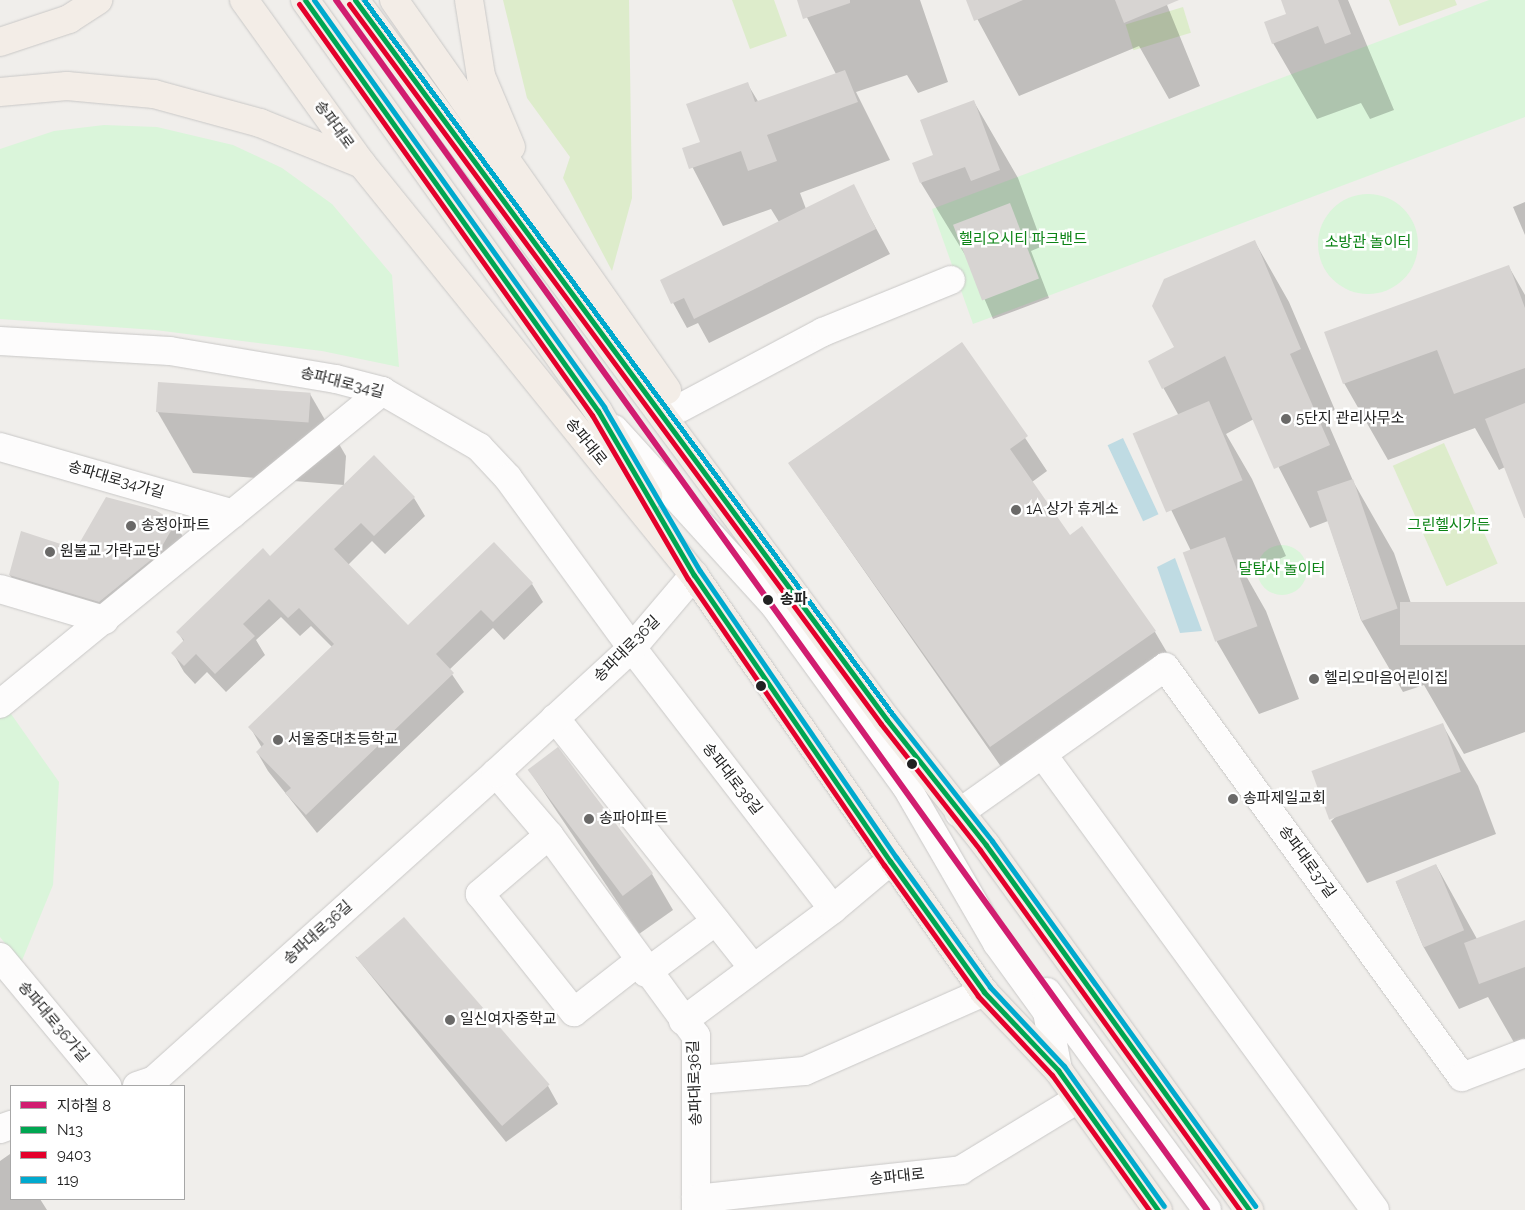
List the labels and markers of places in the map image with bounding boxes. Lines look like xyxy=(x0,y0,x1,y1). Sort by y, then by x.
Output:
place label: 5단지 관리사무소 xyxy=(1296,410,1405,428)
marker: 5단지 관리사무소 xyxy=(1280,413,1292,425)
place label: 1A 상가 휴게소 xyxy=(1026,501,1119,519)
marker: 1A 상가 휴게소 xyxy=(1010,504,1022,516)
place label: 송정아파트 xyxy=(141,517,210,535)
marker: 송정아파트 xyxy=(125,520,137,532)
place label: 원불교 가락교당 xyxy=(60,543,160,561)
marker: 원불교 가락교당 xyxy=(44,546,56,558)
place label: 송파 xyxy=(780,591,808,609)
marker: 송파 xyxy=(760,592,776,608)
place label: 헬리오마음어린이집 xyxy=(1324,670,1448,688)
marker: 헬리오마음어린이집 xyxy=(1308,673,1320,685)
unlabelled marker xyxy=(756,681,766,691)
place label: 서울중대초등학교 xyxy=(288,731,398,749)
marker: 서울중대초등학교 xyxy=(272,734,284,746)
unlabelled marker xyxy=(907,759,917,769)
place label: 송파제일교회 xyxy=(1243,790,1326,808)
marker: 송파제일교회 xyxy=(1227,793,1239,805)
place label: 송파아파트 xyxy=(599,810,668,828)
marker: 송파아파트 xyxy=(583,813,595,825)
place label: 일신여자중학교 xyxy=(460,1011,557,1029)
marker: 일신여자중학교 xyxy=(444,1014,456,1026)

